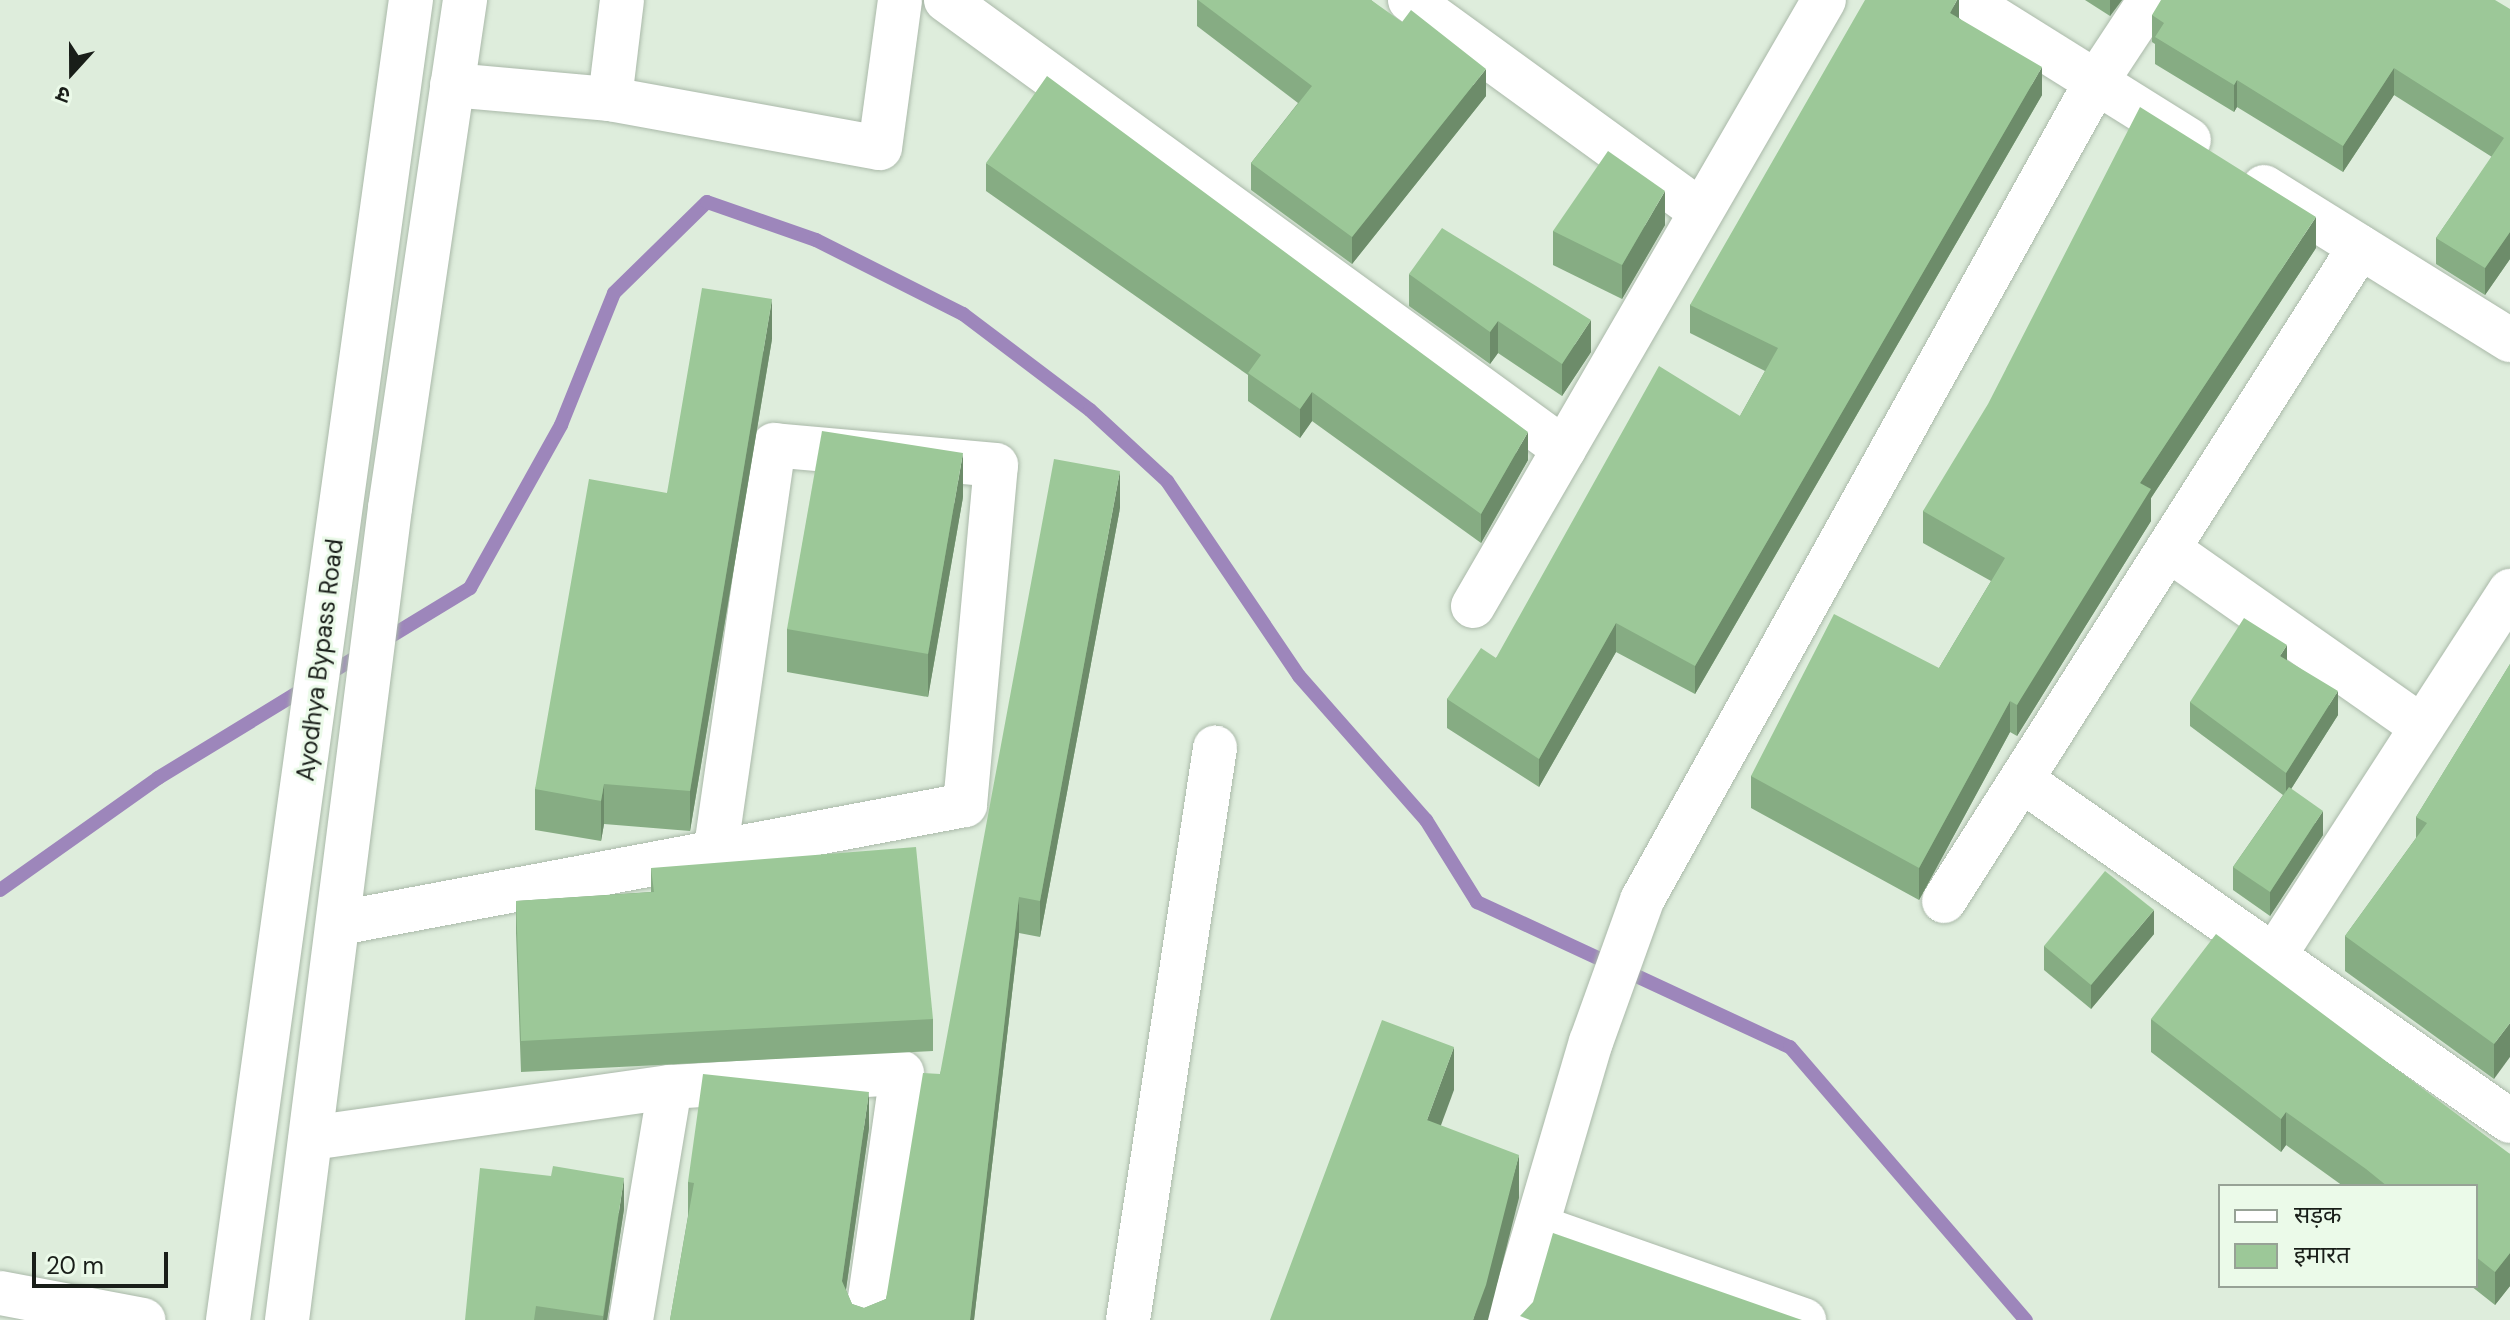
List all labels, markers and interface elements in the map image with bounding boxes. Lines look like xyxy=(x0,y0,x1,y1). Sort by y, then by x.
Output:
north arrow xyxy=(32,32,112,112)
text: उ xyxy=(52,79,74,111)
street label: Ayodhya Bypass Road xyxy=(291,537,349,783)
legend xyxy=(2218,1184,2478,1288)
text: सड़क xyxy=(2294,1199,2342,1230)
scale bar xyxy=(36,1236,172,1286)
text: इमारत xyxy=(2294,1239,2350,1270)
text: 20 m xyxy=(46,1250,104,1281)

